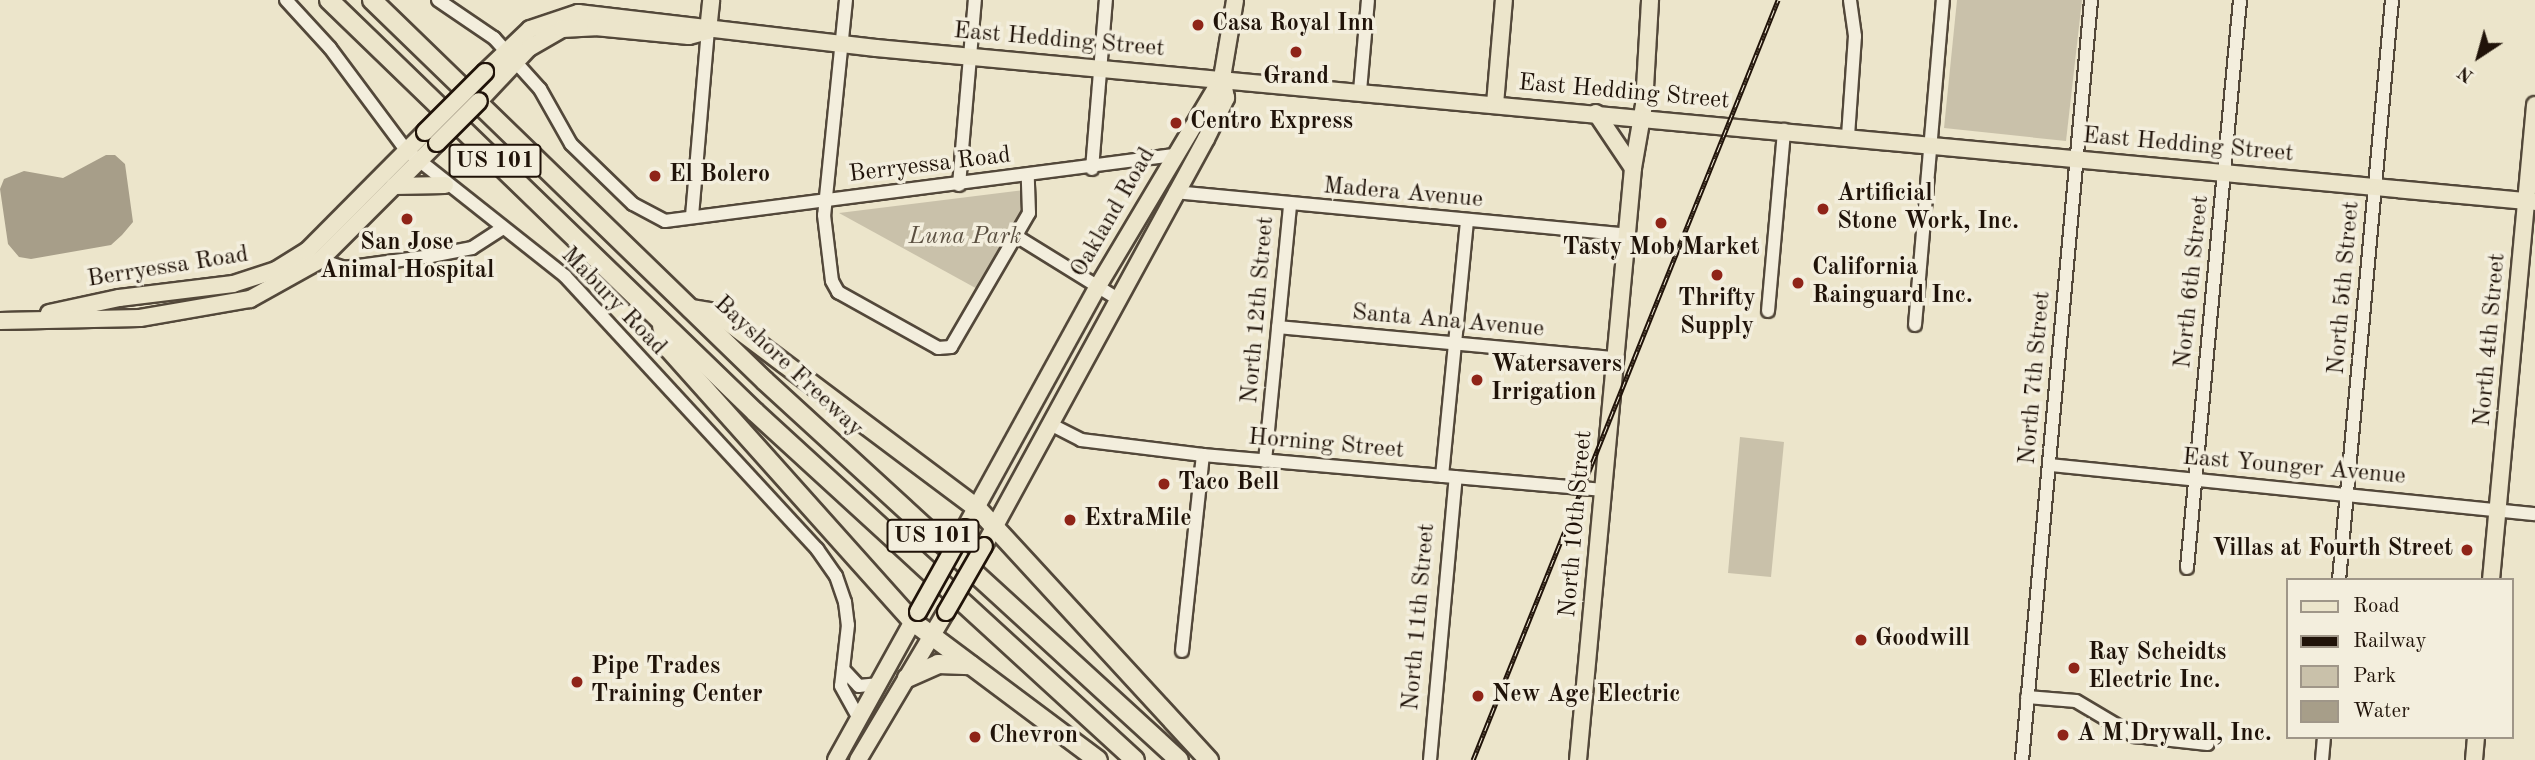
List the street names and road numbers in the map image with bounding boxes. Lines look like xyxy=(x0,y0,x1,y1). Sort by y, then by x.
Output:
street label: East Hedding Street xyxy=(952,17,1166,65)
street label: East Hedding Street xyxy=(1517,69,1731,117)
street label: East Hedding Street xyxy=(2081,122,2295,170)
road number: US 101 xyxy=(448,142,542,180)
street label: Berryessa Road xyxy=(847,142,1013,190)
street label: Oakland Road xyxy=(1065,143,1163,283)
street label: Madera Avenue xyxy=(1322,173,1484,215)
street label: North 6th Street xyxy=(2170,194,2216,370)
street label: North 5th Street xyxy=(2323,200,2367,376)
street label: North 12th Street xyxy=(1236,215,1282,405)
street label: Berryessa Road xyxy=(85,241,251,295)
street label: Mabury Road xyxy=(554,242,672,362)
street label: North 4th Street xyxy=(2469,252,2513,428)
street label: Bayshore Freeway xyxy=(707,290,869,444)
street label: North 7th Street xyxy=(2014,290,2058,466)
street label: Santa Ana Avenue xyxy=(1351,299,1545,345)
street label: Horning Street xyxy=(1247,424,1405,466)
street label: North 10th Street xyxy=(1554,429,1600,619)
street label: East Younger Avenue xyxy=(2181,444,2407,492)
road number: US 101 xyxy=(886,516,980,556)
street label: North 11th Street xyxy=(1397,522,1443,712)

